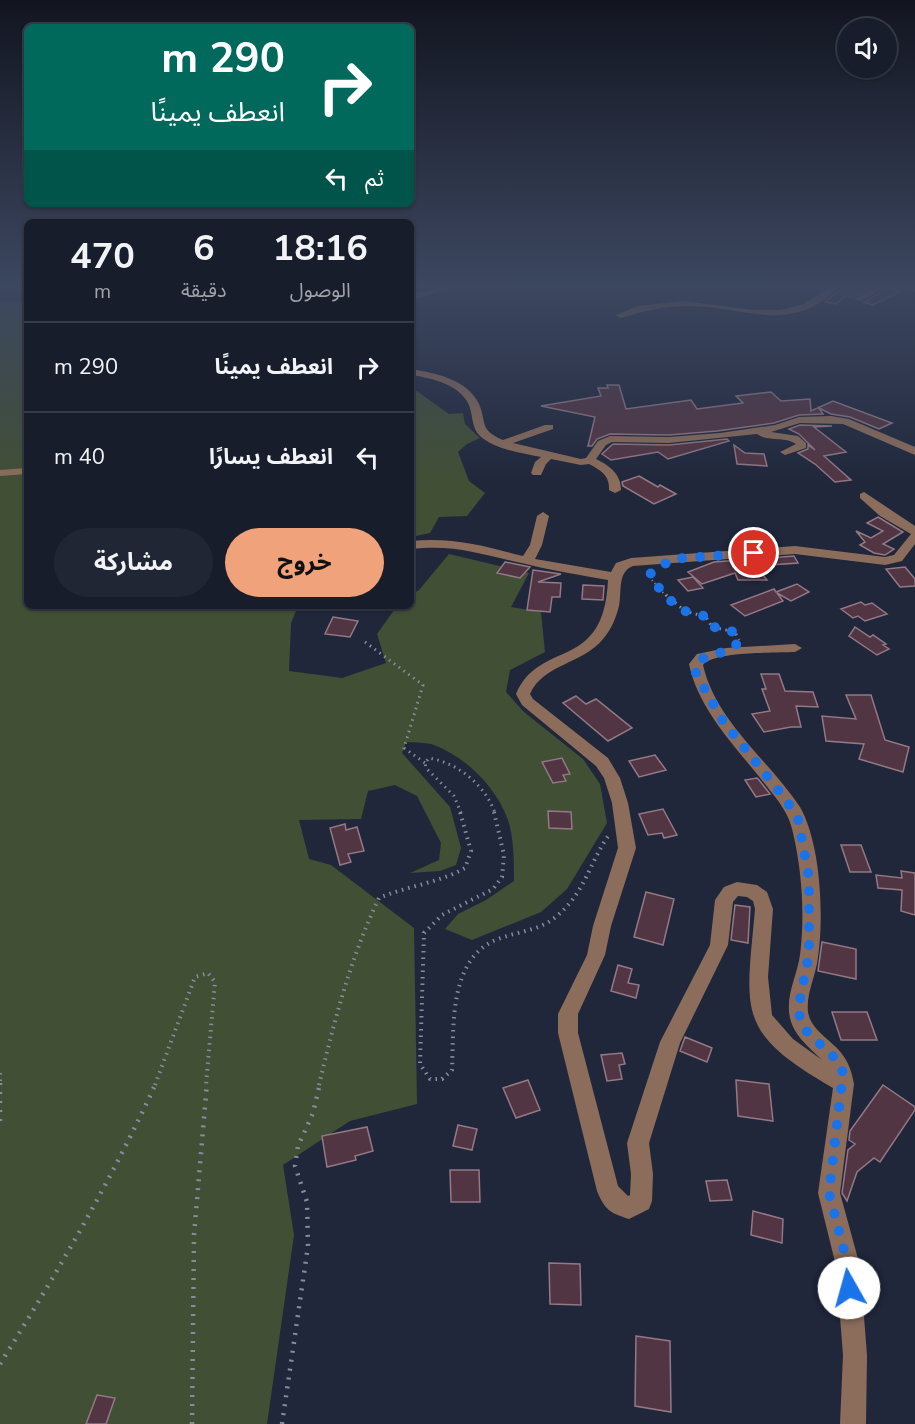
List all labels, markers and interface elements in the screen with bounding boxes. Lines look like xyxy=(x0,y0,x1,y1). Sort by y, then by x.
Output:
map controls xyxy=(837,18,897,78)
button: sound xyxy=(837,18,897,78)
text: 290 m xyxy=(161,30,285,87)
icon: right xyxy=(306,48,384,126)
text: انعطف يمينًا xyxy=(151,94,285,131)
icon: left xyxy=(320,162,353,195)
text: ثم xyxy=(365,164,384,194)
text: 6 xyxy=(193,224,215,273)
text: 18:16 xyxy=(273,224,368,273)
text: 470 xyxy=(70,232,135,281)
text: دقيقة xyxy=(181,277,227,304)
text: الوصول xyxy=(290,277,351,304)
text: m xyxy=(94,278,111,305)
icon: right xyxy=(351,351,384,384)
text: 290 m xyxy=(54,352,118,382)
text: انعطف يمينًا xyxy=(215,352,333,382)
icon: left xyxy=(351,441,384,474)
text: 40 m xyxy=(54,442,105,472)
text: انعطف يسارًا xyxy=(209,442,333,472)
pin xyxy=(728,527,779,578)
button: مشاركة xyxy=(54,528,213,597)
button: خروج xyxy=(225,528,384,597)
icon: arrive xyxy=(737,536,770,569)
position arrow xyxy=(817,1256,881,1320)

